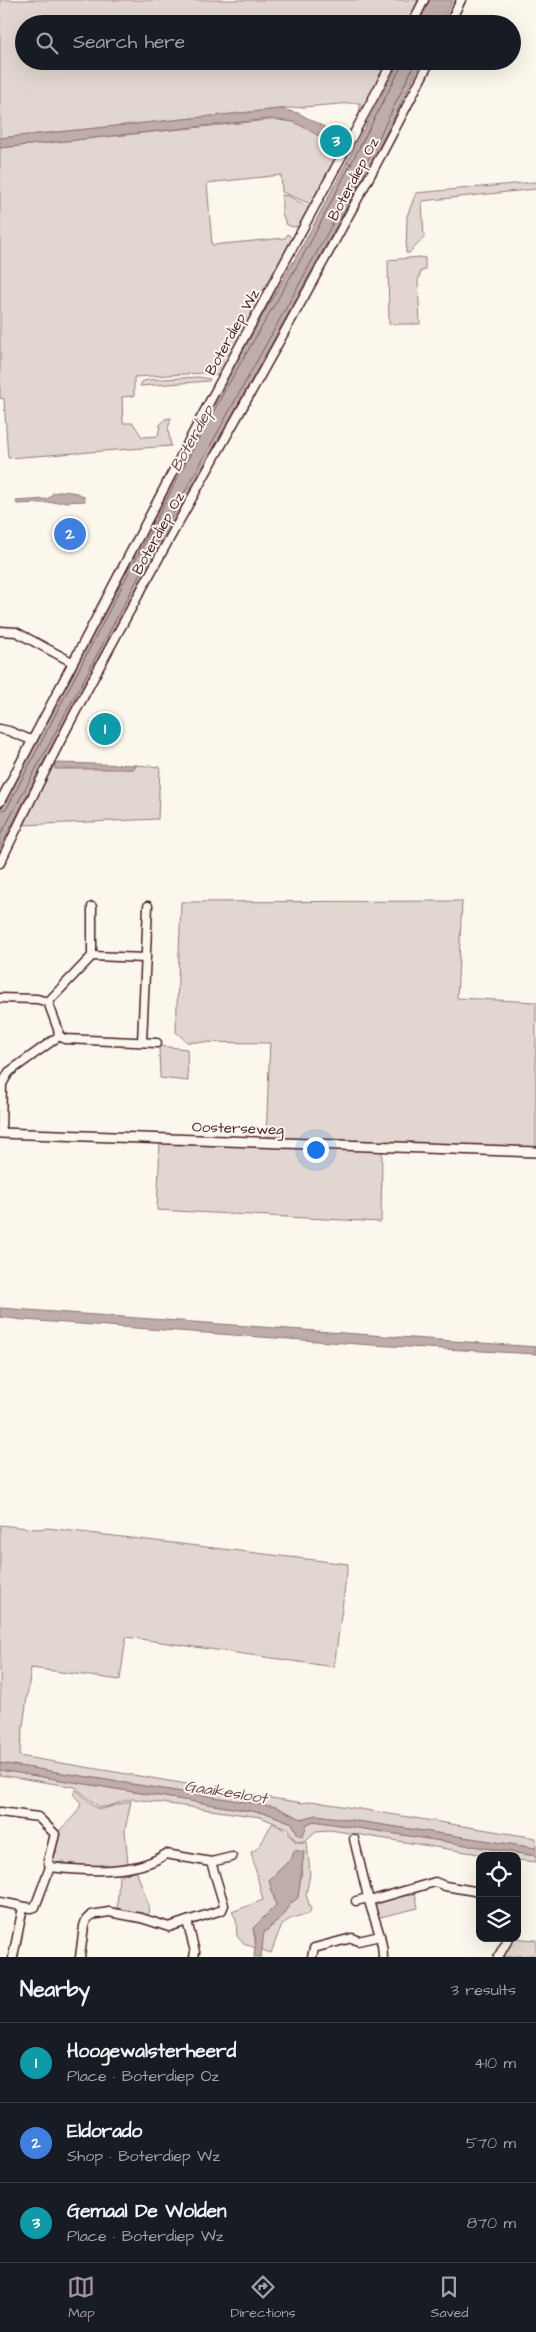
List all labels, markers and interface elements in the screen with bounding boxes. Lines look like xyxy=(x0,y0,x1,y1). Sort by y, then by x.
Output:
search box xyxy=(15,15,521,70)
icon: search xyxy=(33,29,61,57)
text: Search here xyxy=(73,29,185,56)
pin: 3 xyxy=(320,122,352,160)
street label: Boterdiep Oz xyxy=(323,133,384,225)
street label: Boterdiep Wz xyxy=(200,285,265,379)
water label: Boterdiep xyxy=(165,400,220,476)
street label: Boterdiep Oz xyxy=(127,488,190,578)
pin: 2 xyxy=(54,515,86,553)
pin: 1 xyxy=(89,710,121,748)
street label: Oosterseweg xyxy=(192,1116,285,1142)
your location xyxy=(303,1137,329,1163)
water label: Gaaikesloot xyxy=(183,1775,270,1810)
map controls xyxy=(476,1852,521,1942)
button: locate xyxy=(476,1852,521,1897)
button: layers xyxy=(476,1897,521,1942)
text: Nearby xyxy=(20,1975,90,2004)
text: 3 results xyxy=(451,1979,516,2001)
text: Hoogewalsterheerd xyxy=(67,2038,236,2065)
text: 1 xyxy=(35,2052,37,2074)
text: 410 m xyxy=(474,2052,516,2074)
text: Place · Boterdiep Oz xyxy=(67,2065,219,2087)
text: Eldorado xyxy=(67,2118,142,2145)
text: 2 xyxy=(31,2132,41,2154)
text: 570 m xyxy=(466,2132,516,2154)
text: Shop · Boterdiep Wz xyxy=(67,2145,220,2167)
text: Gemaal De Wolden xyxy=(67,2198,226,2225)
text: 3 xyxy=(32,2212,40,2234)
text: 870 m xyxy=(467,2212,516,2234)
text: Place · Boterdiep Wz xyxy=(67,2225,224,2247)
tab: Map xyxy=(67,2273,95,2323)
tab: Directions xyxy=(230,2273,295,2323)
tab: Saved xyxy=(430,2273,469,2323)

